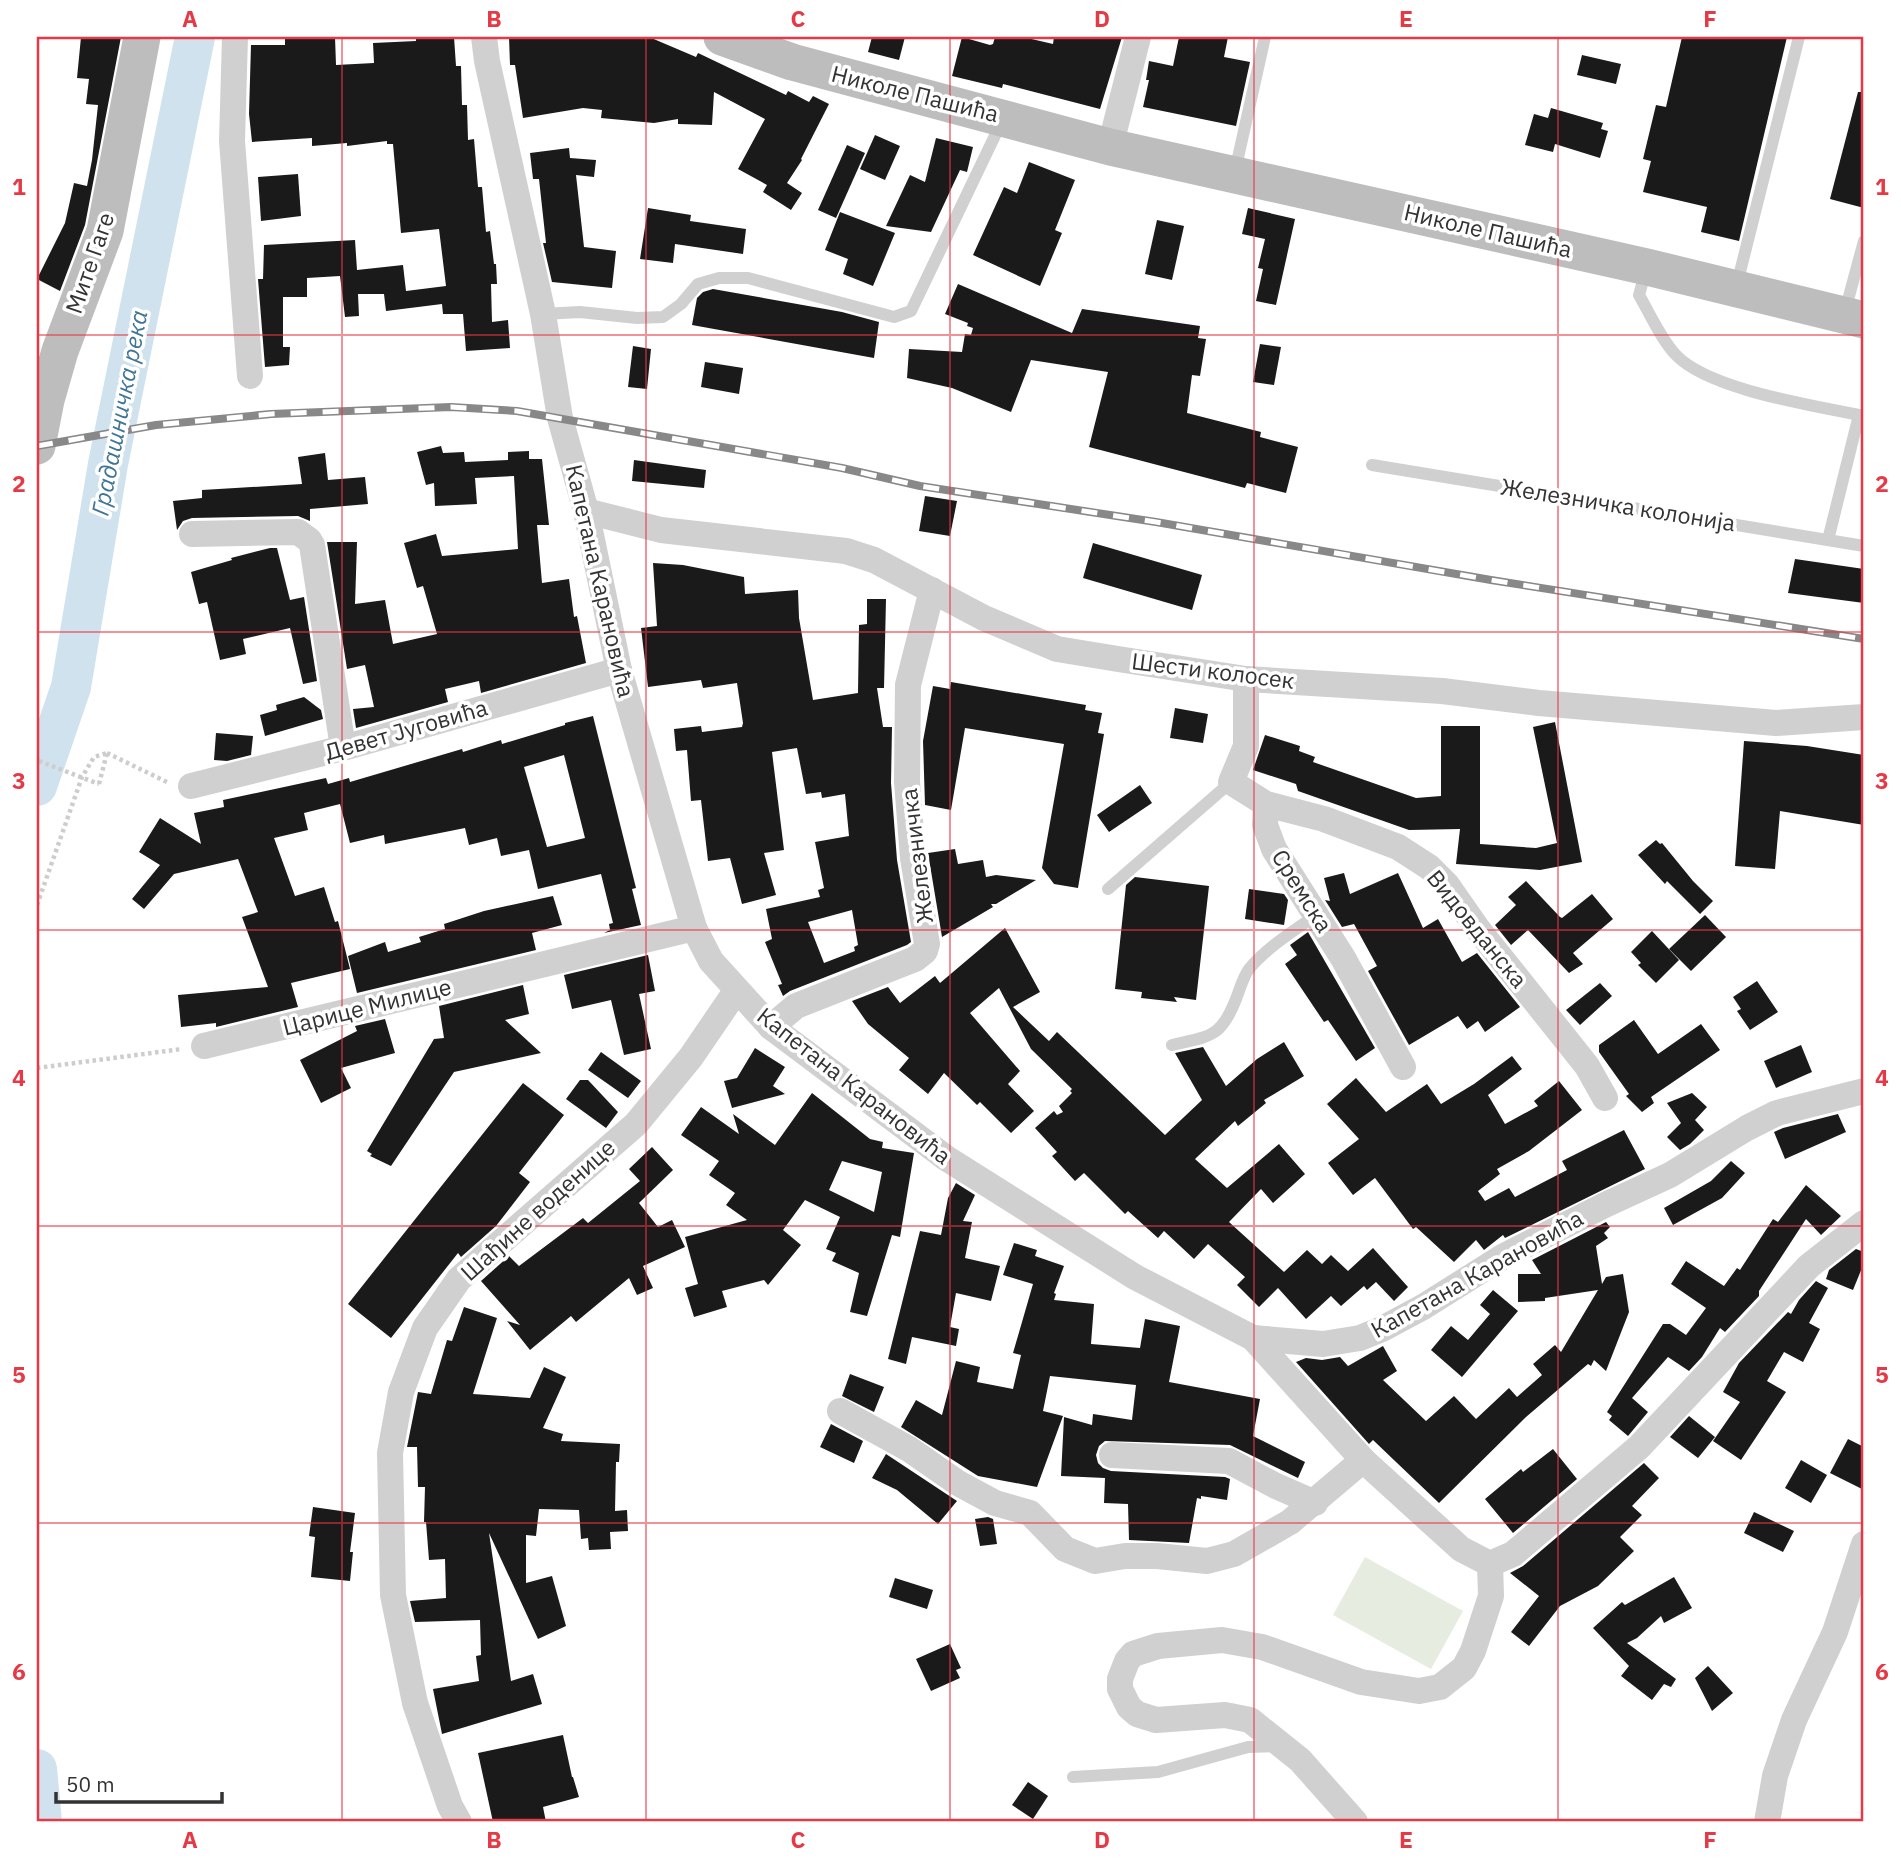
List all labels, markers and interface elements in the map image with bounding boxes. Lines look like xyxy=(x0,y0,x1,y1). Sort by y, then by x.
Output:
text: A xyxy=(182,3,198,33)
text: B xyxy=(486,3,502,33)
text: C xyxy=(791,3,806,33)
text: D xyxy=(1094,3,1110,33)
text: E xyxy=(1399,3,1413,33)
text: F xyxy=(1703,3,1717,33)
street label: Николе Пашића xyxy=(828,58,1002,128)
text: 1 xyxy=(12,171,26,201)
text: 1 xyxy=(1875,171,1889,201)
street label: Николе Пашића xyxy=(1401,196,1575,264)
street label: Мите Гаге xyxy=(58,208,120,317)
water label: Градашничка река xyxy=(83,307,155,518)
street label: Капетана Карановића xyxy=(560,461,642,700)
text: 2 xyxy=(12,468,26,498)
text: 2 xyxy=(1875,468,1889,498)
street label: Железничка колонија xyxy=(1499,471,1738,537)
street label: Шести колосек xyxy=(1130,645,1296,695)
street label: Девет Југовића xyxy=(321,691,491,767)
text: 3 xyxy=(12,765,26,795)
text: 3 xyxy=(1875,765,1889,795)
street label: Железничка xyxy=(893,787,939,925)
street label: Сремска xyxy=(1266,843,1340,938)
street label: Видовданска xyxy=(1421,863,1535,994)
street label: Царице Милице xyxy=(279,971,454,1041)
street label: Капетана Карановића xyxy=(752,1000,958,1170)
text: 4 xyxy=(12,1062,26,1092)
text: 4 xyxy=(1875,1062,1889,1092)
street label: Шађине воденице xyxy=(454,1132,621,1287)
street label: Капетана Карановића xyxy=(1365,1202,1588,1344)
text: 5 xyxy=(12,1359,26,1389)
text: 5 xyxy=(1875,1359,1889,1389)
text: 6 xyxy=(12,1656,26,1686)
text: 6 xyxy=(1875,1656,1889,1686)
scale bar xyxy=(56,1761,222,1805)
text: 50 m xyxy=(66,1770,115,1798)
text: A xyxy=(182,1824,198,1854)
text: B xyxy=(486,1824,502,1854)
text: C xyxy=(791,1824,806,1854)
text: D xyxy=(1094,1824,1110,1854)
text: E xyxy=(1399,1824,1413,1854)
text: F xyxy=(1703,1824,1717,1854)

